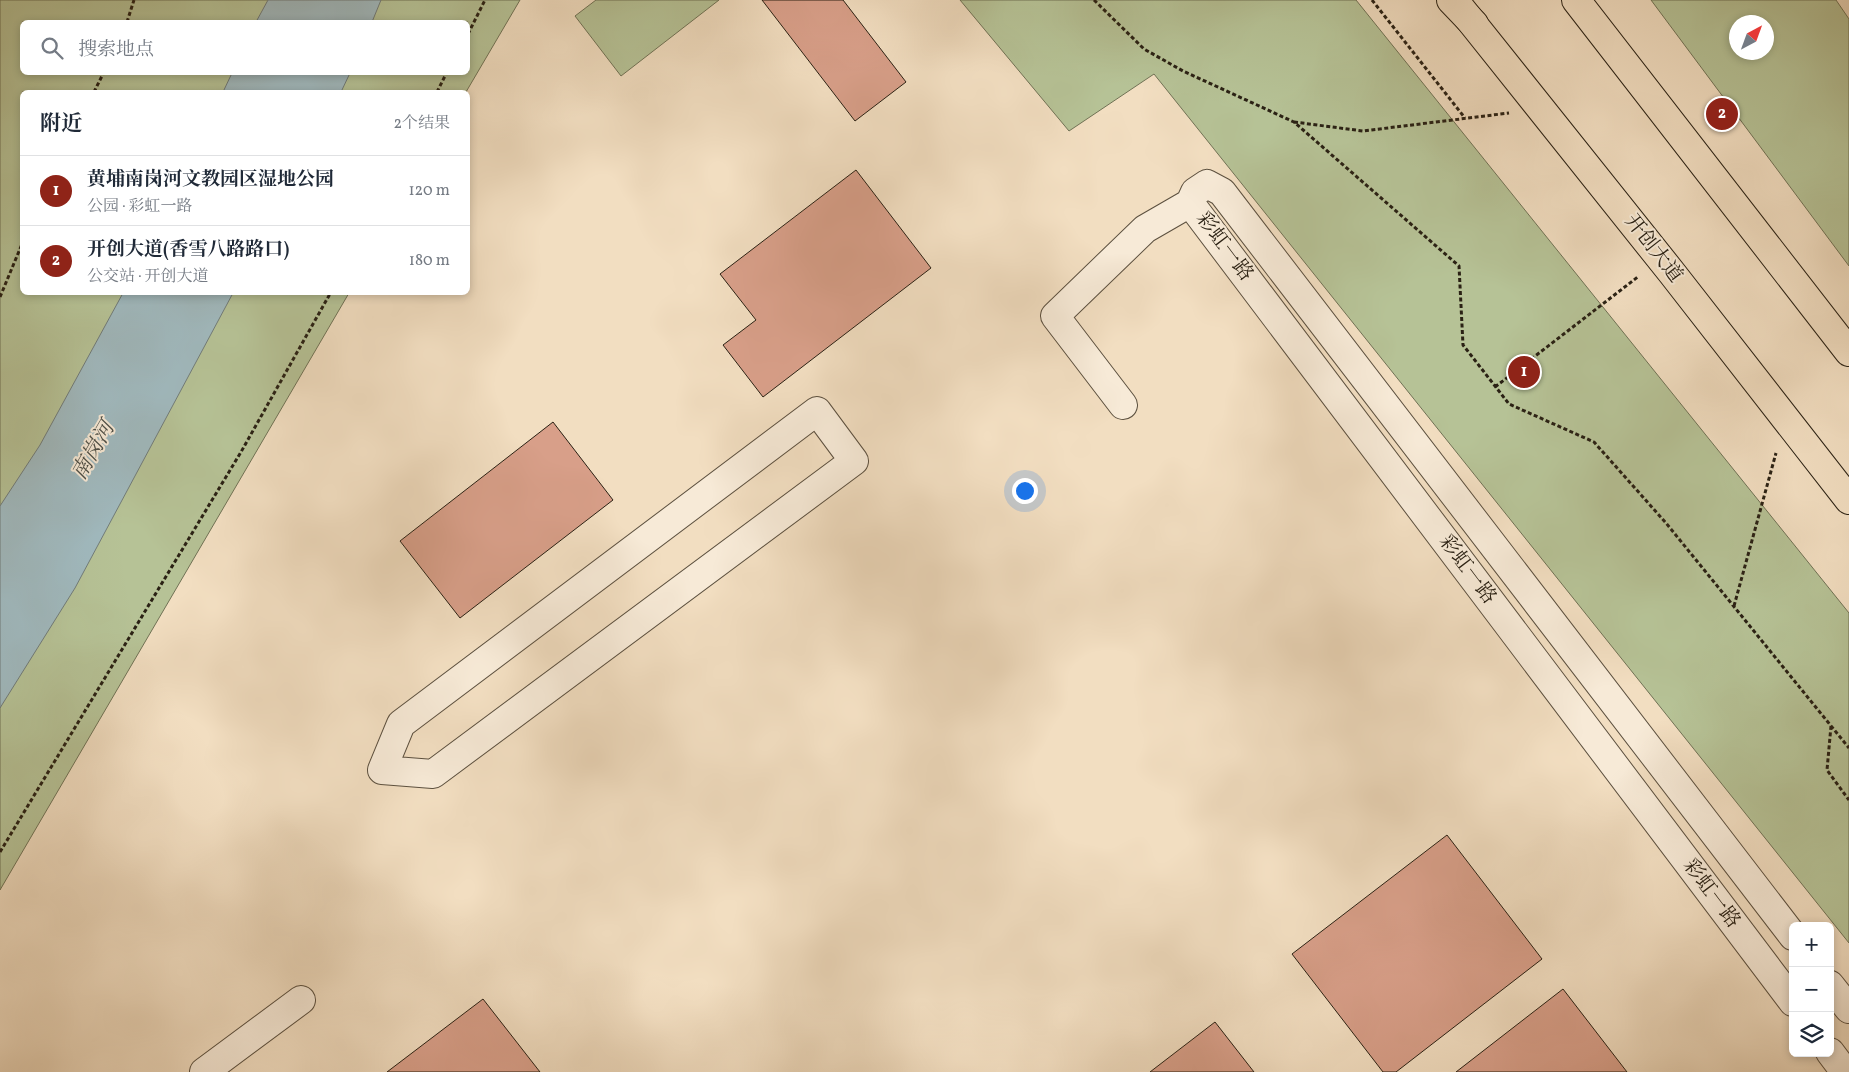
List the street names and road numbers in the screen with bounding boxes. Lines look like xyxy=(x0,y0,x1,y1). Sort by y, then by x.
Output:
street label: 彩虹一路 xyxy=(1189,207,1259,287)
street label: 开创大道 xyxy=(1617,209,1689,289)
street label: 彩虹一路 xyxy=(1432,530,1502,610)
street label: 彩虹一路 xyxy=(1676,854,1746,934)

